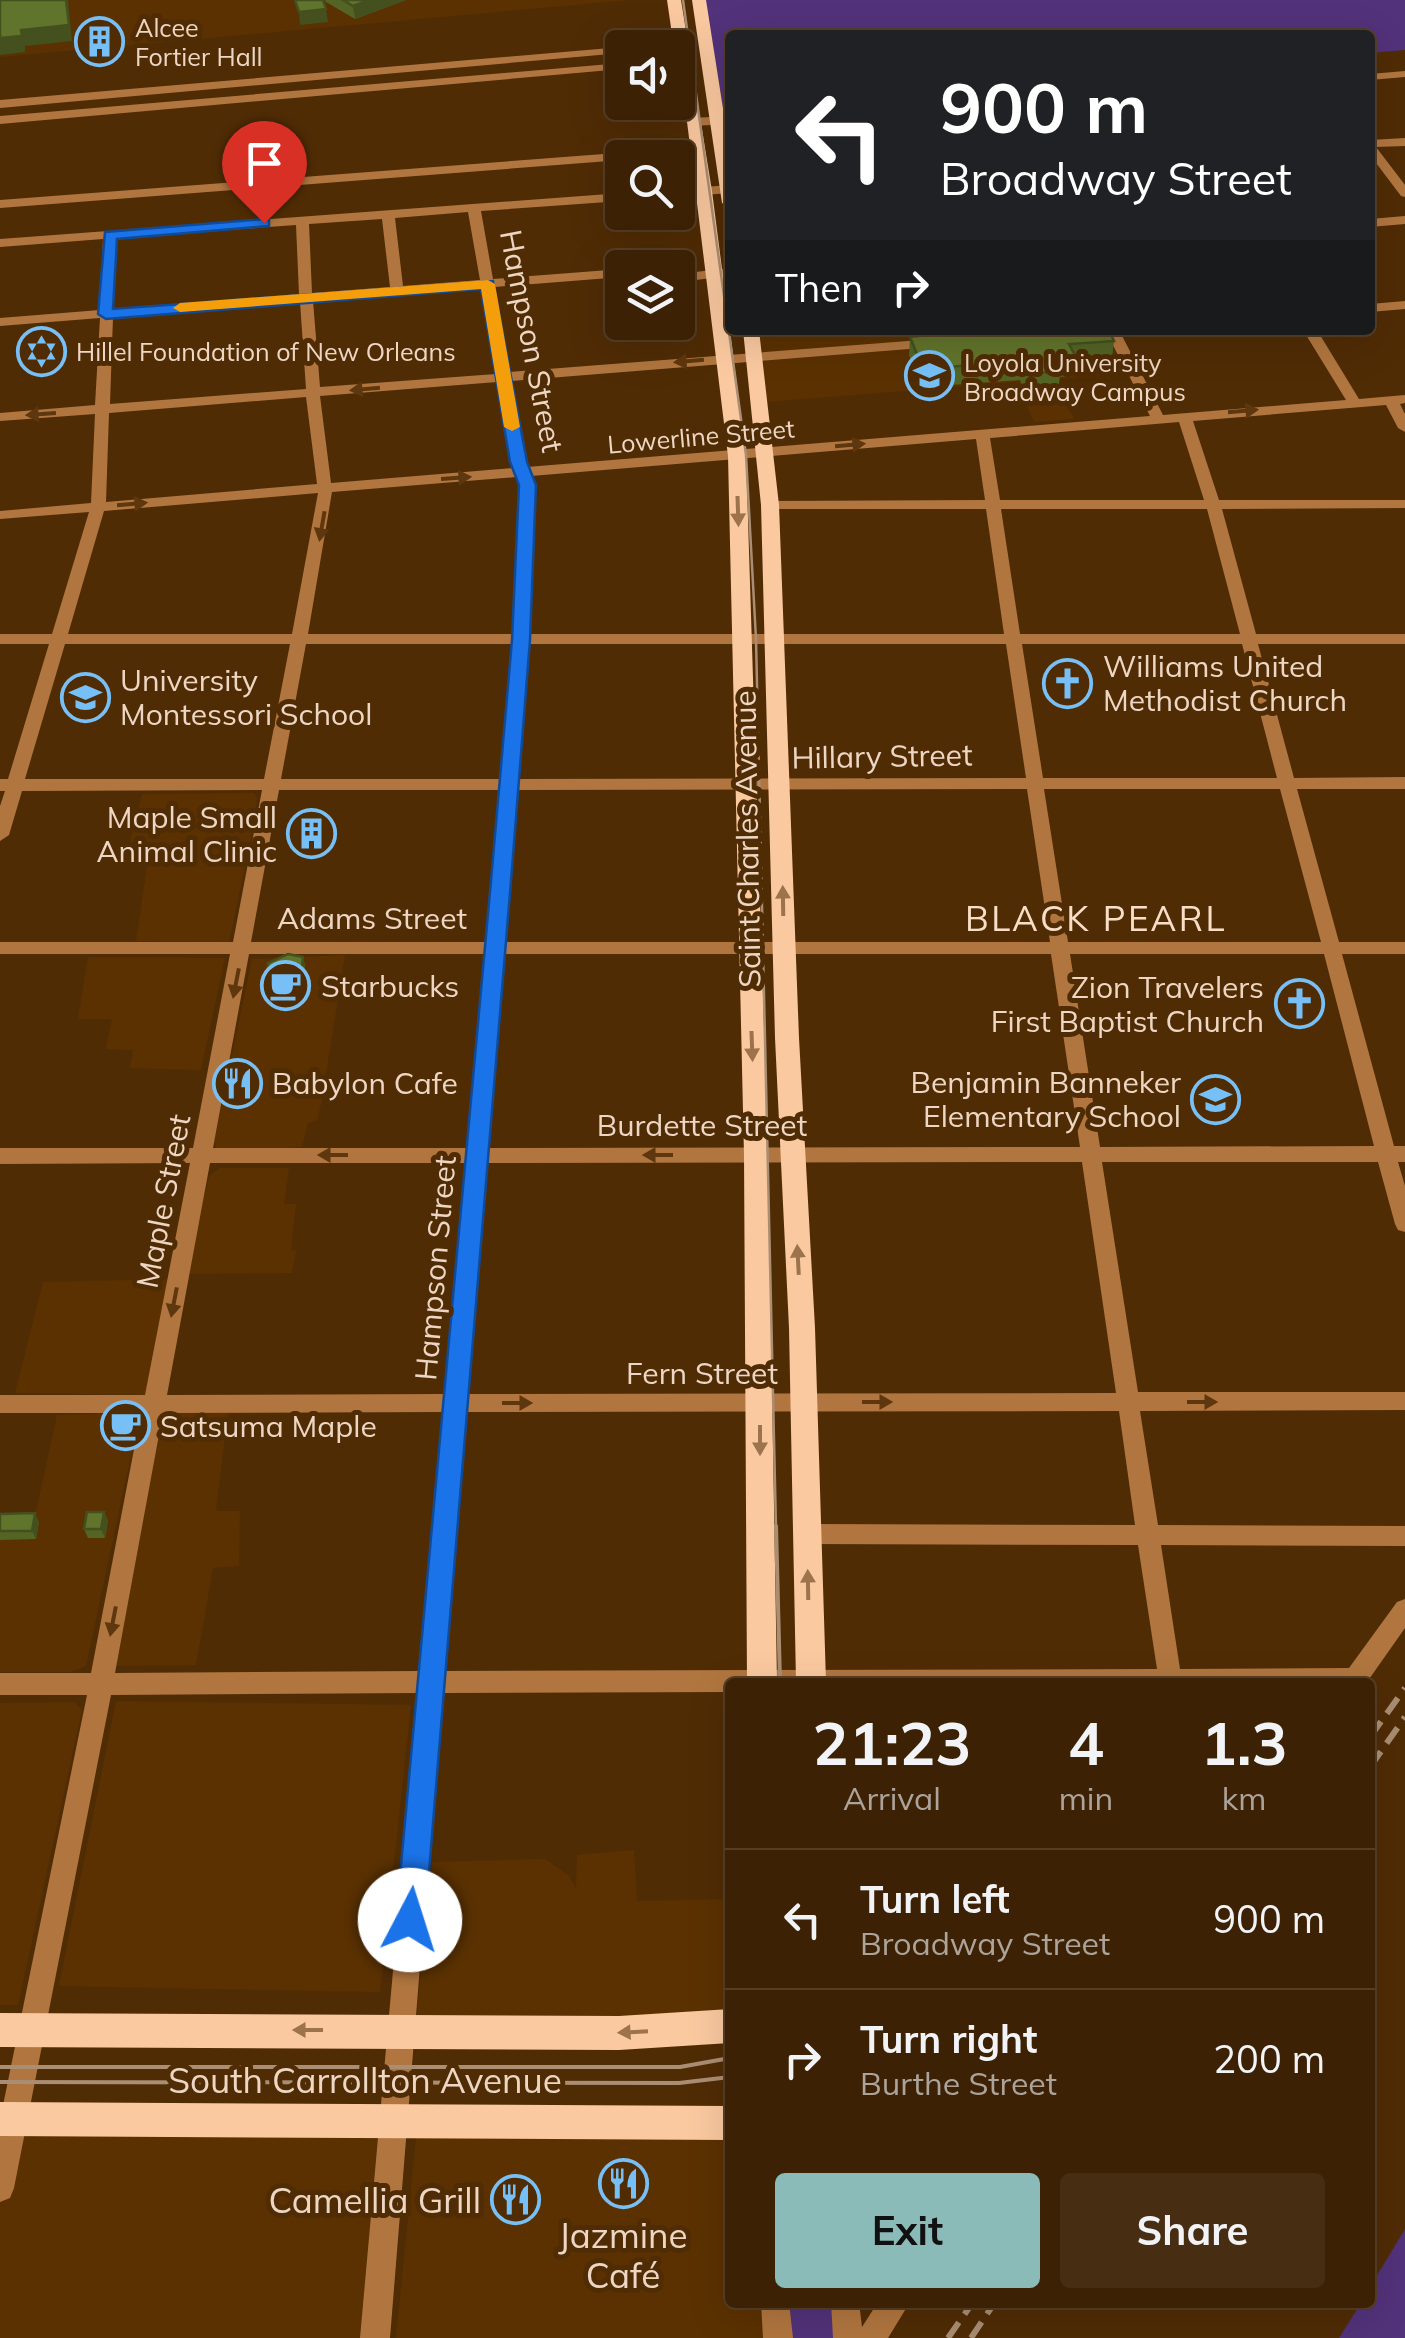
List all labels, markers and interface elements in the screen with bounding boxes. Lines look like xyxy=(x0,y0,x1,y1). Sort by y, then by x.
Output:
place label: Alcee Fortier Hall xyxy=(135,12,263,72)
building icon: Alcee Fortier Hall xyxy=(74,15,126,67)
map controls xyxy=(605,30,695,340)
button: sound xyxy=(605,30,695,120)
text: 900 m xyxy=(940,63,1148,151)
icon: left xyxy=(775,70,905,200)
pin xyxy=(222,121,307,224)
icon: arrive xyxy=(237,136,292,191)
button: search xyxy=(605,140,695,230)
text: Broadway Street xyxy=(940,150,1292,206)
street label: Hampson Street xyxy=(492,227,572,455)
button: layers xyxy=(605,250,695,340)
icon: right xyxy=(883,260,938,315)
text: Then xyxy=(775,264,863,312)
synagogue icon: Hillel Foundation of New Orleans xyxy=(15,325,67,377)
place label: Hillel Foundation of New Orleans xyxy=(76,336,456,367)
place label: Loyola University Broadway Campus xyxy=(964,347,1186,407)
school or university icon: Loyola University Broadway Campus xyxy=(903,350,955,402)
one-way arrow xyxy=(673,353,705,369)
one-way arrow xyxy=(349,381,381,397)
one-way arrow xyxy=(1228,402,1260,418)
one-way arrow xyxy=(25,406,57,422)
street label: Lowerline Street xyxy=(606,412,796,460)
one-way arrow xyxy=(834,437,866,453)
one-way arrow xyxy=(441,470,472,486)
one-way arrow xyxy=(117,495,148,511)
one-way arrow xyxy=(731,495,747,527)
one-way arrow xyxy=(314,511,329,542)
place label: Williams United Methodist Church xyxy=(1103,647,1347,719)
church icon: Williams United Methodist Church xyxy=(1042,657,1094,709)
place label: University Montessori School xyxy=(120,661,372,733)
school or university icon: University Montessori School xyxy=(59,671,111,723)
street label: Saint Charles Avenue xyxy=(725,690,769,988)
street label: Hillary Street xyxy=(791,735,973,777)
place label: Maple Small Animal Clinic xyxy=(97,798,277,870)
building icon: Maple Small Animal Clinic xyxy=(286,808,338,860)
one-way arrow xyxy=(774,884,790,916)
district label: BLACK PEARL xyxy=(965,896,1227,940)
street label: Adams Street xyxy=(277,899,467,937)
cafe icon: Starbucks xyxy=(260,960,312,1012)
place label: Starbucks xyxy=(321,967,459,1005)
one-way arrow xyxy=(227,968,243,999)
place label: Zion Travelers First Baptist Church xyxy=(991,968,1264,1040)
church icon: Zion Travelers First Baptist Church xyxy=(1273,978,1325,1030)
one-way arrow xyxy=(745,1030,761,1062)
restaurant icon: Babylon Cafe xyxy=(211,1057,263,1109)
place label: Benjamin Banneker Elementary School xyxy=(911,1063,1181,1135)
place label: Babylon Cafe xyxy=(272,1064,458,1102)
school or university icon: Benjamin Banneker Elementary School xyxy=(1190,1073,1242,1125)
street label: Burdette Street xyxy=(597,1106,807,1144)
street label: Maple Street xyxy=(128,1111,198,1291)
one-way arrow xyxy=(317,1147,349,1163)
one-way arrow xyxy=(642,1147,674,1163)
street label: Hampson Street xyxy=(406,1154,464,1382)
one-way arrow xyxy=(790,1244,806,1276)
one-way arrow xyxy=(166,1287,182,1318)
street label: Fern Street xyxy=(626,1354,778,1392)
one-way arrow xyxy=(862,1394,894,1410)
one-way arrow xyxy=(1187,1394,1219,1410)
one-way arrow xyxy=(502,1395,534,1411)
cafe icon: Satsuma Maple xyxy=(99,1400,151,1452)
place label: Satsuma Maple xyxy=(160,1407,377,1445)
one-way arrow xyxy=(752,1425,768,1457)
one-way arrow xyxy=(800,1569,816,1601)
one-way arrow xyxy=(105,1606,120,1637)
text: 21:23 xyxy=(812,1705,971,1780)
text: 4 xyxy=(1068,1705,1104,1780)
text: 1.3 xyxy=(1201,1705,1288,1780)
text: Arrival xyxy=(843,1778,941,1818)
text: min xyxy=(1059,1778,1113,1818)
text: km xyxy=(1222,1778,1266,1818)
position arrow xyxy=(358,1868,462,1972)
text: Turn left xyxy=(860,1875,1010,1923)
icon: left xyxy=(775,1892,830,1947)
text: 900 m xyxy=(1213,1895,1325,1943)
text: Broadway Street xyxy=(860,1923,1110,1963)
text: Turn right xyxy=(860,2015,1037,2063)
one-way arrow xyxy=(291,2022,323,2038)
one-way arrow xyxy=(616,2024,648,2040)
icon: right xyxy=(775,2032,830,2087)
text: 200 m xyxy=(1213,2035,1325,2083)
street label: South Carrollton Avenue xyxy=(168,2058,562,2102)
text: Burthe Street xyxy=(860,2063,1057,2103)
restaurant icon: Jazmine Café xyxy=(597,2157,649,2209)
button: Exit xyxy=(775,2173,1040,2288)
button: Share xyxy=(1060,2173,1325,2288)
restaurant icon: Camellia Grill xyxy=(490,2174,542,2226)
place label: Camellia Grill xyxy=(268,2178,481,2222)
place label: Jazmine Café xyxy=(558,2213,688,2297)

